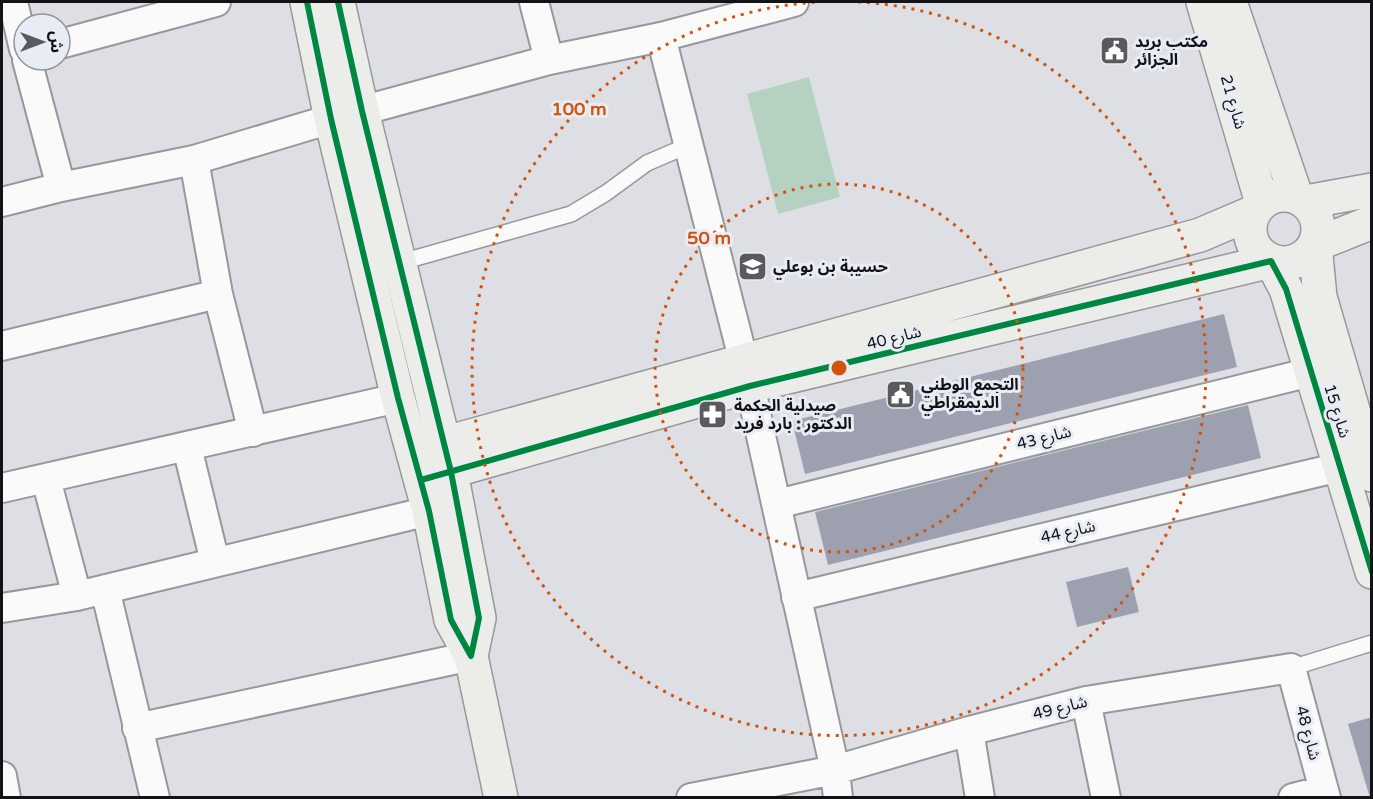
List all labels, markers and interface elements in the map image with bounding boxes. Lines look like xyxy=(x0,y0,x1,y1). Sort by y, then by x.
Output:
north arrow xyxy=(12,12,72,72)
text: ش xyxy=(46,31,66,53)
place label: مكتب بريد الجزائر xyxy=(1134,32,1208,70)
public building icon: مكتب بريد الجزائر xyxy=(1098,35,1130,67)
street label: شارع 21 xyxy=(1214,73,1250,132)
text: 100 m xyxy=(551,98,607,120)
text: 50 m xyxy=(687,227,731,249)
school or university icon: حسيبة بن بوعلي xyxy=(736,251,768,283)
place label: حسيبة بن بوعلي xyxy=(773,257,888,280)
street label: شارع 40 xyxy=(865,322,924,356)
centre of rings xyxy=(829,358,849,378)
place label: التجمع الوطني الديمقراطي xyxy=(921,375,1019,416)
public building icon: التجمع الوطني الديمقراطي xyxy=(884,378,916,410)
street label: شارع 15 xyxy=(1317,382,1355,441)
place label: صيدلية الحكمة الدكتور : بارد فريد xyxy=(734,396,852,434)
pharmacy icon: صيدلية الحكمة الدكتور : بارد فريد xyxy=(697,399,729,431)
street label: شارع 43 xyxy=(1015,422,1074,456)
street label: شارع 44 xyxy=(1039,516,1098,550)
street label: شارع 49 xyxy=(1031,692,1090,726)
street label: شارع 48 xyxy=(1289,704,1325,763)

